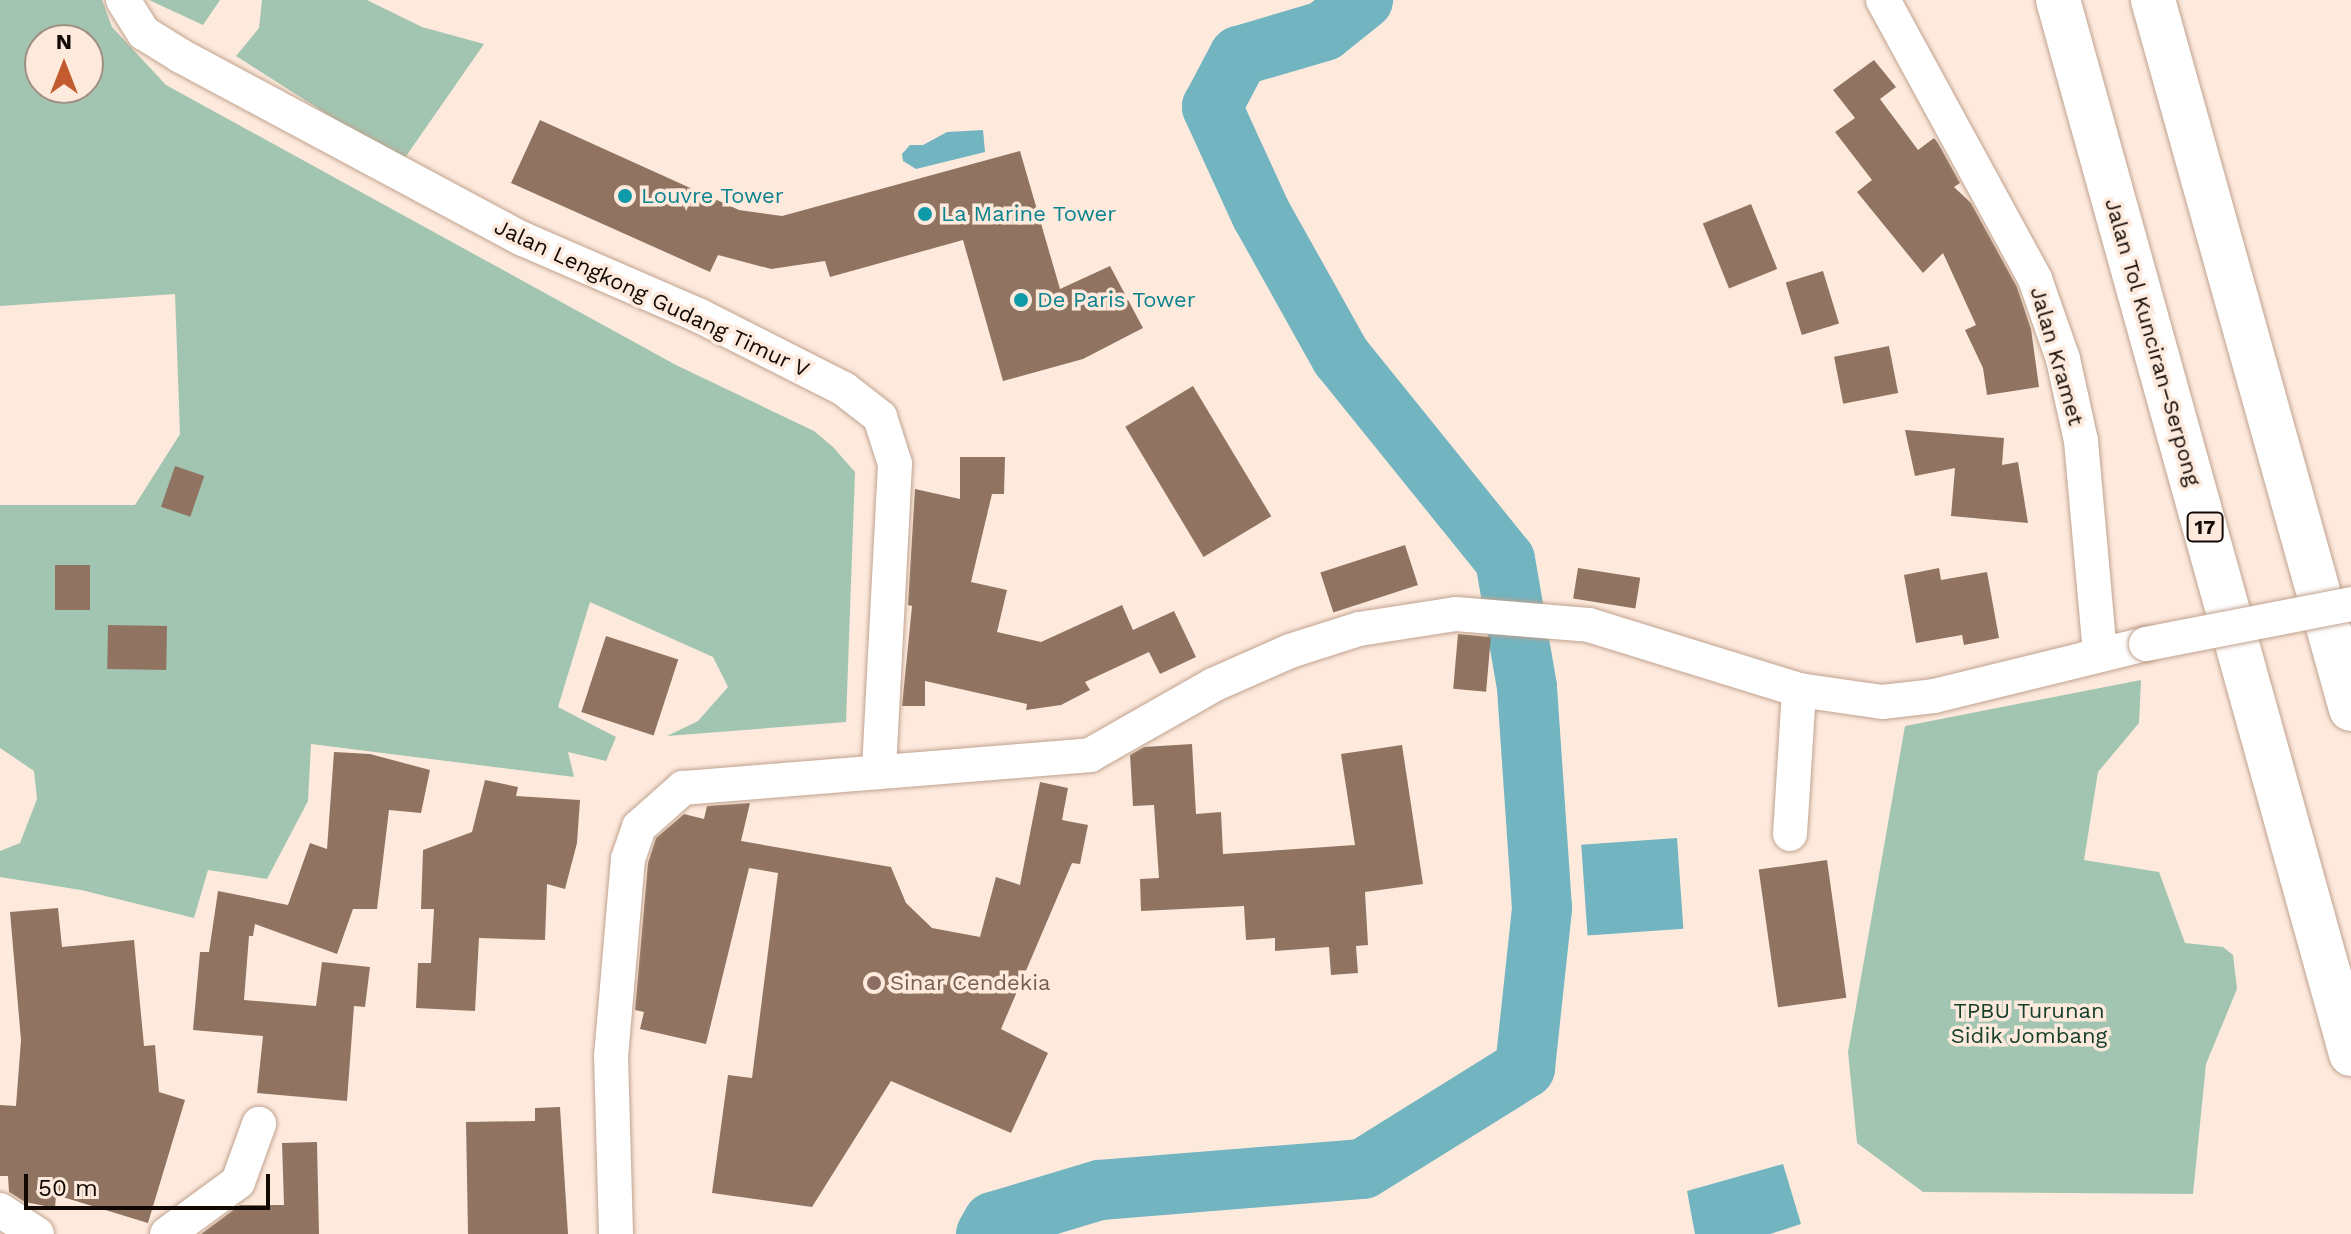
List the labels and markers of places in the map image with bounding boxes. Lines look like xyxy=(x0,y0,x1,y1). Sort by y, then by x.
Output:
place label: Louvre Tower xyxy=(641,183,784,209)
marker: Louvre Tower xyxy=(616,187,634,205)
place label: La Marine Tower xyxy=(941,201,1117,227)
marker: La Marine Tower xyxy=(916,205,934,223)
place label: De Paris Tower xyxy=(1037,287,1196,313)
marker: De Paris Tower xyxy=(1012,291,1030,309)
place label: Sinar Cendekia xyxy=(890,970,1051,996)
marker: Sinar Cendekia xyxy=(865,974,883,992)

